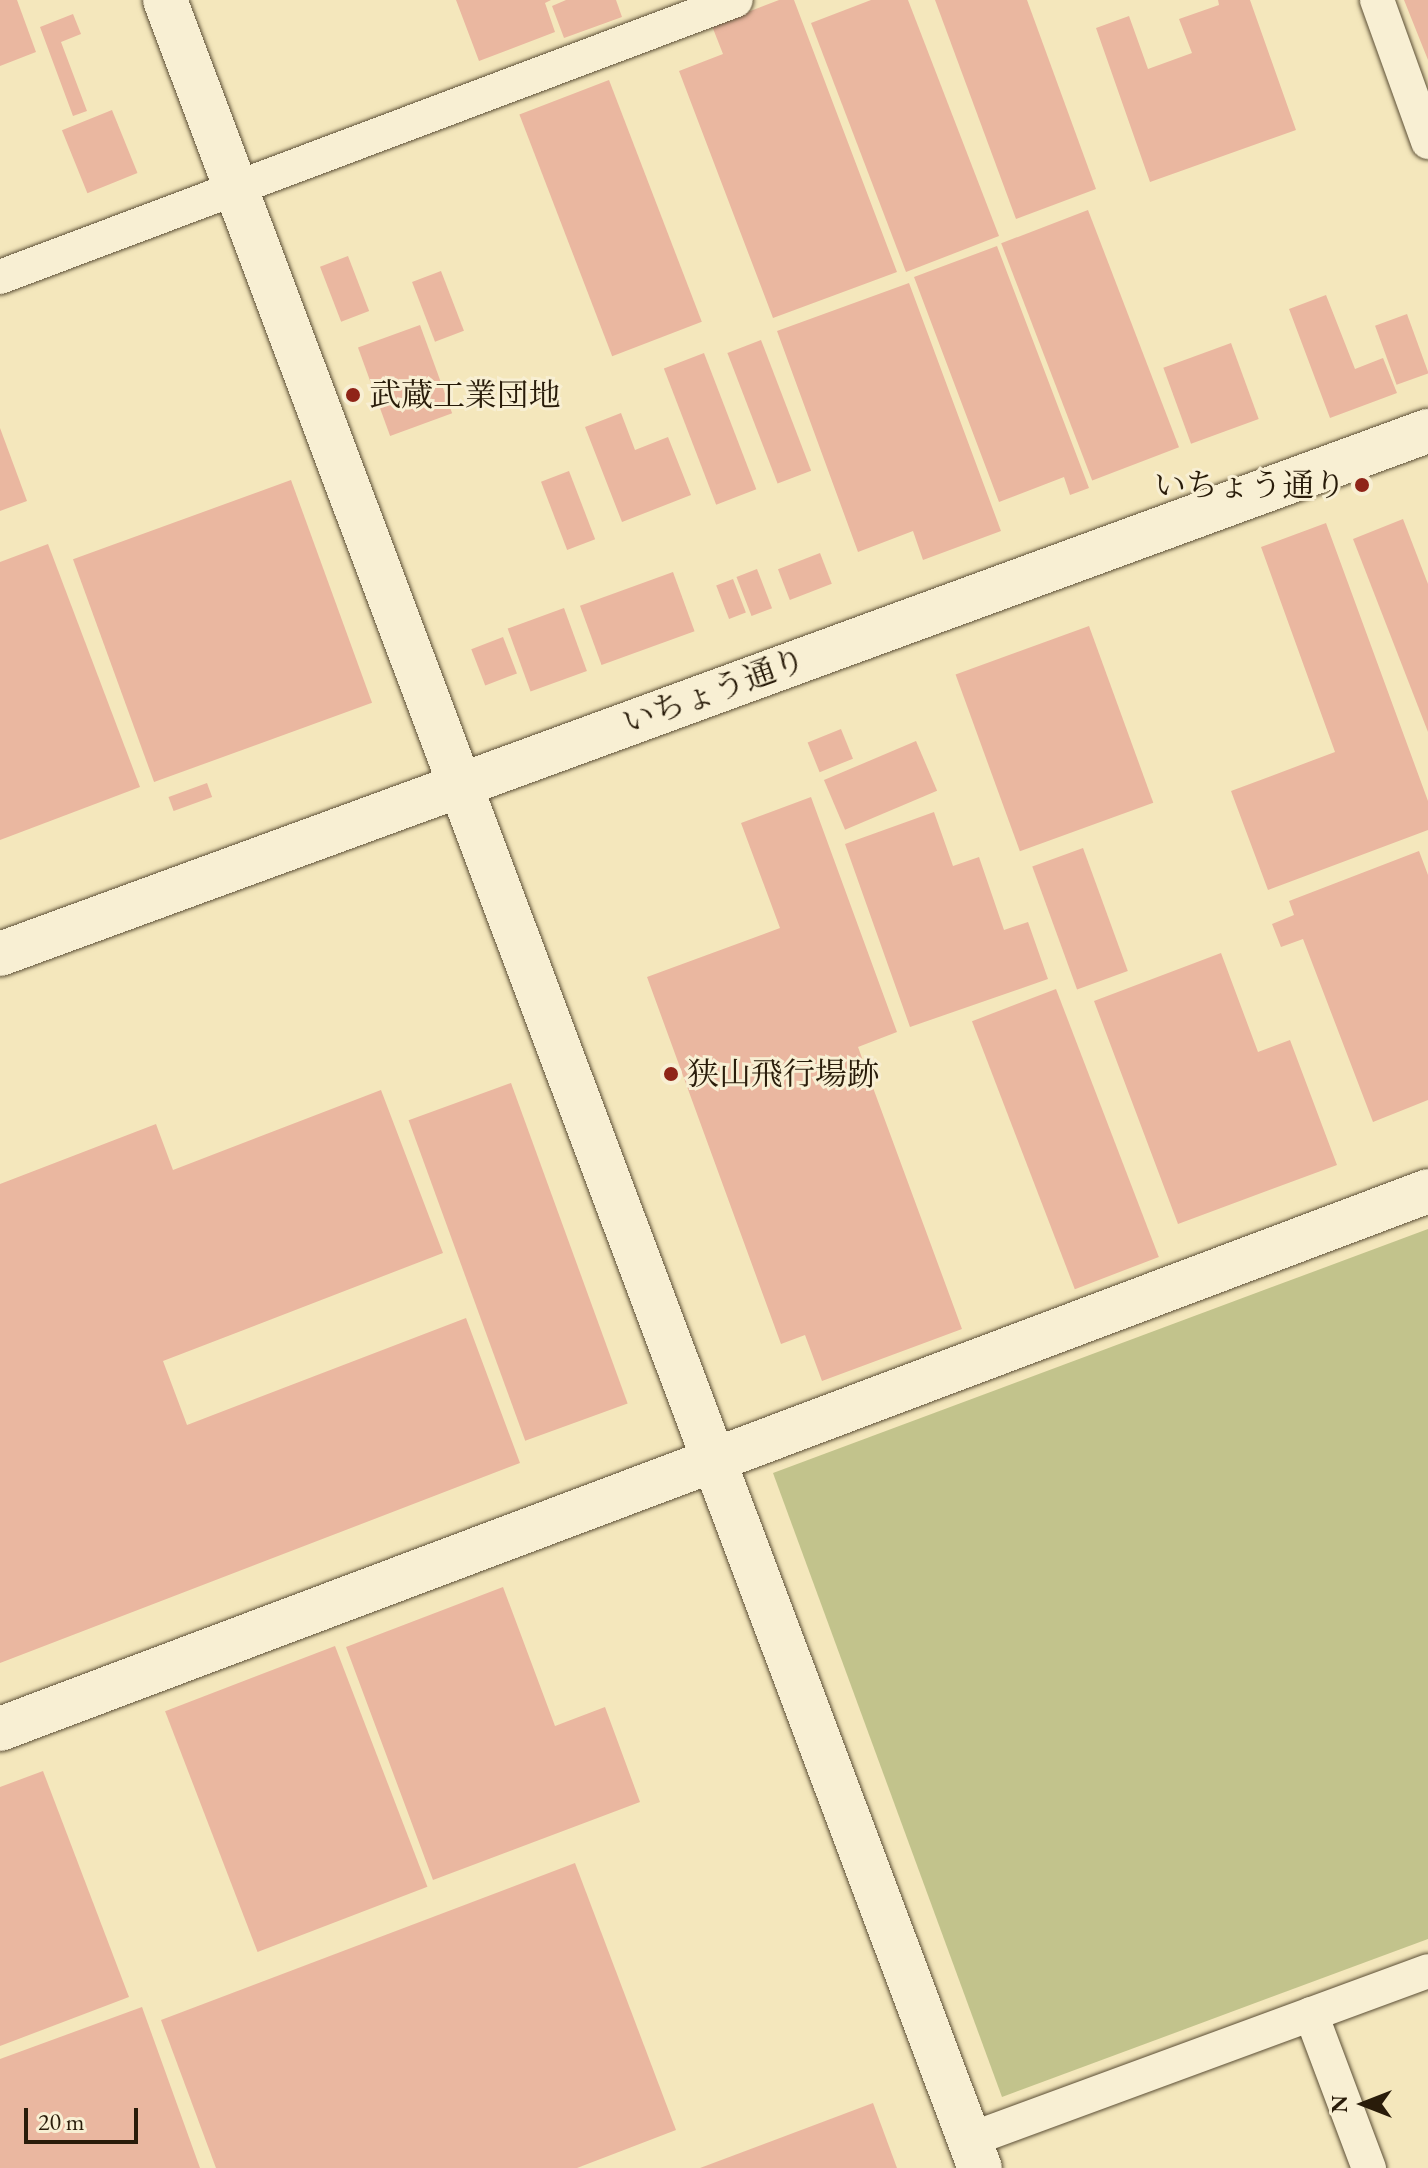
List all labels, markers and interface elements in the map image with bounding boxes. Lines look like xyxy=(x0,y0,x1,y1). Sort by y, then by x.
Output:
place label: 武蔵工業団地 xyxy=(369,376,561,414)
marker: 武蔵工業団地 xyxy=(344,386,362,404)
place label: いちょう通り xyxy=(1154,466,1346,504)
marker: いちょう通り xyxy=(1353,476,1371,494)
street label: いちょう通り xyxy=(617,640,811,742)
place label: 狭山飛行場跡 xyxy=(687,1055,879,1093)
marker: 狭山飛行場跡 xyxy=(662,1065,680,1083)
north arrow xyxy=(1324,2064,1404,2144)
scale bar xyxy=(28,2092,142,2142)
text: N xyxy=(1325,2095,1354,2113)
text: 20 m xyxy=(38,2106,85,2137)

